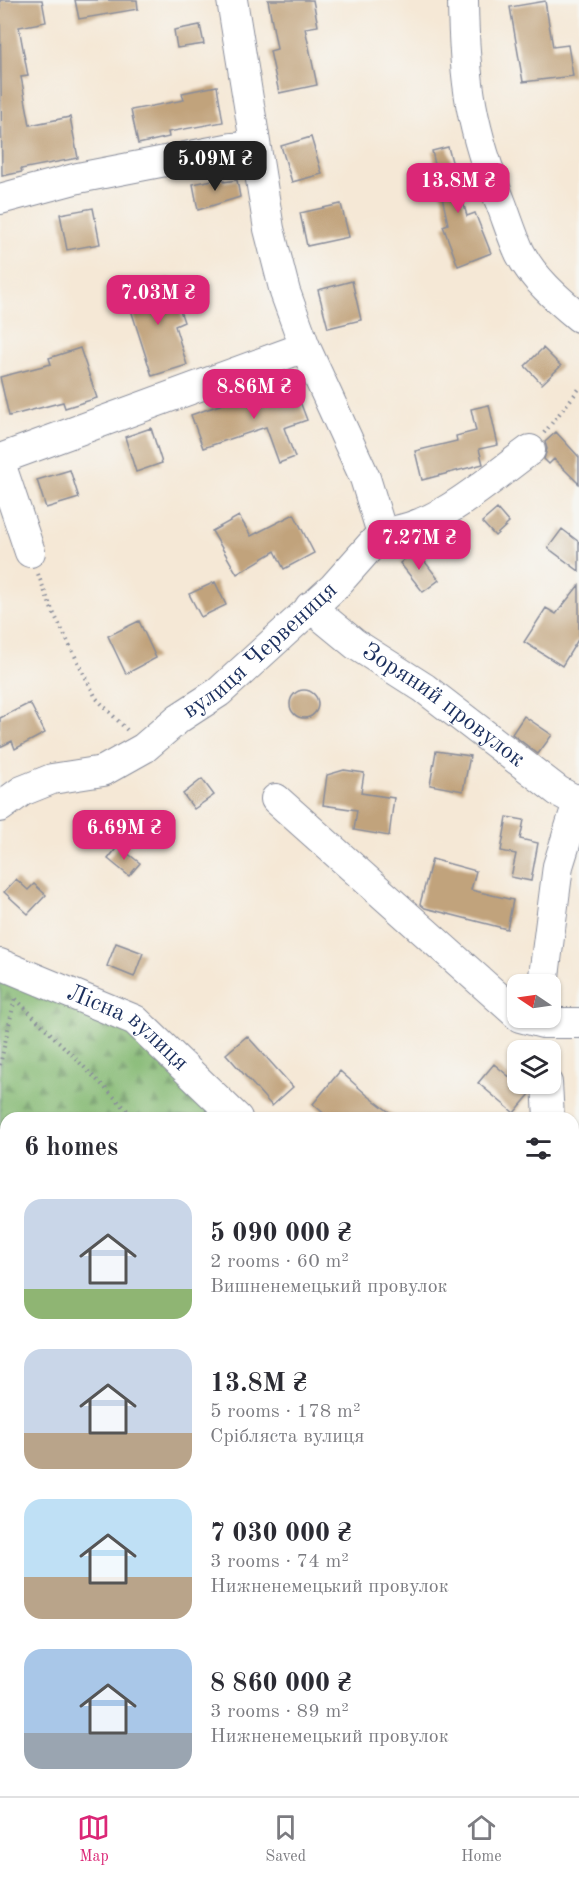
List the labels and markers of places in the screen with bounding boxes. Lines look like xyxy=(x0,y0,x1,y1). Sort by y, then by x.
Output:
pin: 5.09M ₴ xyxy=(160,141,270,192)
pin: 13.8M ₴ xyxy=(403,163,513,214)
pin: 7.03M ₴ xyxy=(103,275,213,326)
pin: 8.86M ₴ xyxy=(199,369,309,420)
pin: 7.27M ₴ xyxy=(364,520,474,571)
pin: 6.69M ₴ xyxy=(69,810,179,861)

